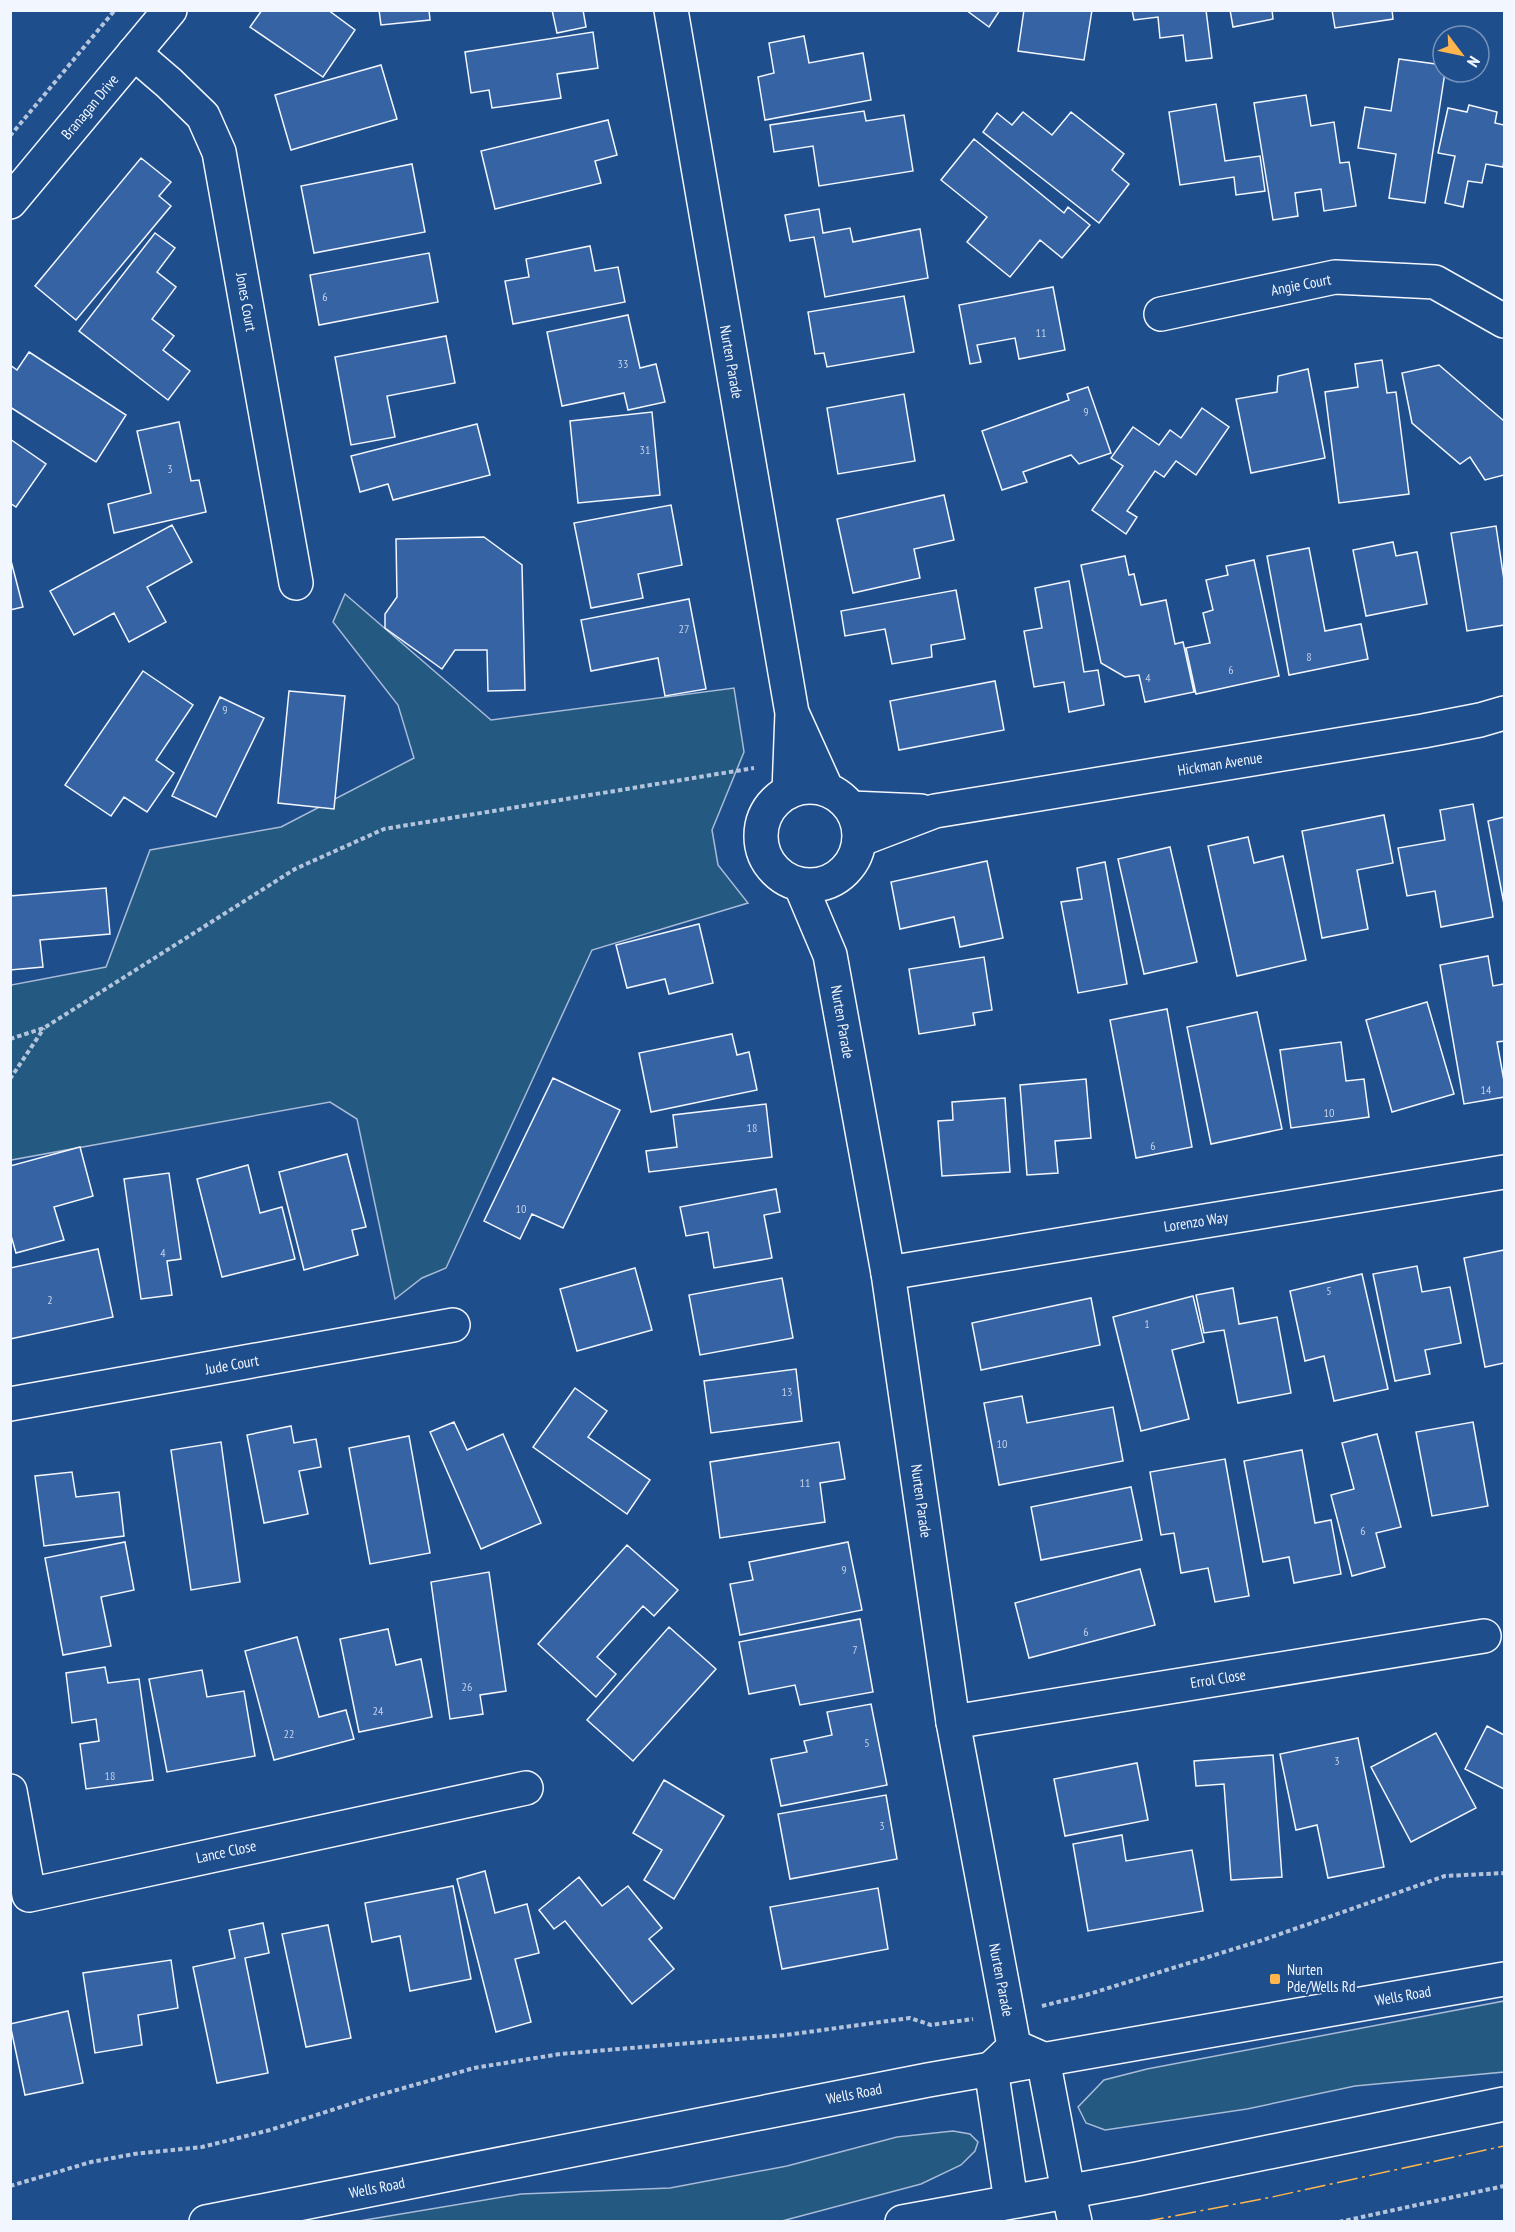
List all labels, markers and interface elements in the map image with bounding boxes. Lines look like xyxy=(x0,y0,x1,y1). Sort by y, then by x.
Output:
north arrow xyxy=(1431,24,1491,84)
text: N xyxy=(1463,53,1484,71)
street label: Branagan Drive xyxy=(57,70,122,143)
street label: Angie Court xyxy=(1269,269,1333,300)
street label: Jones Court xyxy=(232,270,261,333)
house number: 6 xyxy=(322,289,328,304)
street label: Nurten Parade xyxy=(716,324,747,400)
house number: 11 xyxy=(1036,325,1046,340)
house number: 33 xyxy=(618,356,628,371)
house number: 9 xyxy=(1083,404,1089,419)
house number: 31 xyxy=(640,442,650,457)
house number: 3 xyxy=(167,461,173,476)
house number: 27 xyxy=(679,621,689,636)
house number: 8 xyxy=(1306,649,1312,664)
house number: 6 xyxy=(1228,662,1234,677)
house number: 4 xyxy=(1145,670,1151,685)
house number: 9 xyxy=(222,702,228,717)
street label: Hickman Avenue xyxy=(1176,747,1264,780)
street label: Nurten Parade xyxy=(827,984,858,1060)
house number: 14 xyxy=(1481,1082,1492,1097)
house number: 10 xyxy=(1324,1105,1334,1120)
house number: 18 xyxy=(747,1120,757,1135)
house number: 6 xyxy=(1150,1138,1156,1153)
house number: 10 xyxy=(516,1201,526,1216)
street label: Lorenzo Way xyxy=(1162,1207,1230,1236)
house number: 4 xyxy=(160,1245,166,1260)
house number: 5 xyxy=(1326,1283,1332,1298)
house number: 2 xyxy=(47,1292,53,1307)
house number: 1 xyxy=(1144,1316,1150,1331)
street label: Jude Court xyxy=(203,1350,260,1379)
house number: 13 xyxy=(782,1384,792,1399)
house number: 10 xyxy=(997,1436,1007,1451)
street label: Nurten Parade xyxy=(907,1463,936,1539)
house number: 11 xyxy=(800,1475,810,1490)
house number: 6 xyxy=(1360,1523,1366,1538)
house number: 9 xyxy=(841,1562,847,1577)
house number: 6 xyxy=(1083,1624,1089,1639)
house number: 7 xyxy=(852,1642,858,1657)
street label: Errol Close xyxy=(1189,1665,1247,1692)
house number: 26 xyxy=(462,1679,472,1694)
house number: 24 xyxy=(373,1703,384,1718)
house number: 22 xyxy=(284,1726,294,1741)
house number: 5 xyxy=(864,1735,870,1750)
house number: 3 xyxy=(1334,1753,1340,1768)
house number: 18 xyxy=(105,1768,115,1783)
house number: 3 xyxy=(879,1818,885,1833)
street label: Lance Close xyxy=(194,1836,258,1867)
street label: Nurten Parade xyxy=(985,1942,1018,2018)
place label: Nurten Pde/Wells Rd xyxy=(1287,1960,1356,1996)
marker: Nurten Pde/Wells Rd xyxy=(1268,1972,1282,1986)
street label: Wells Road xyxy=(1373,1981,1432,2010)
street label: Wells Road xyxy=(824,2079,883,2108)
street label: Wells Road xyxy=(347,2173,406,2202)

